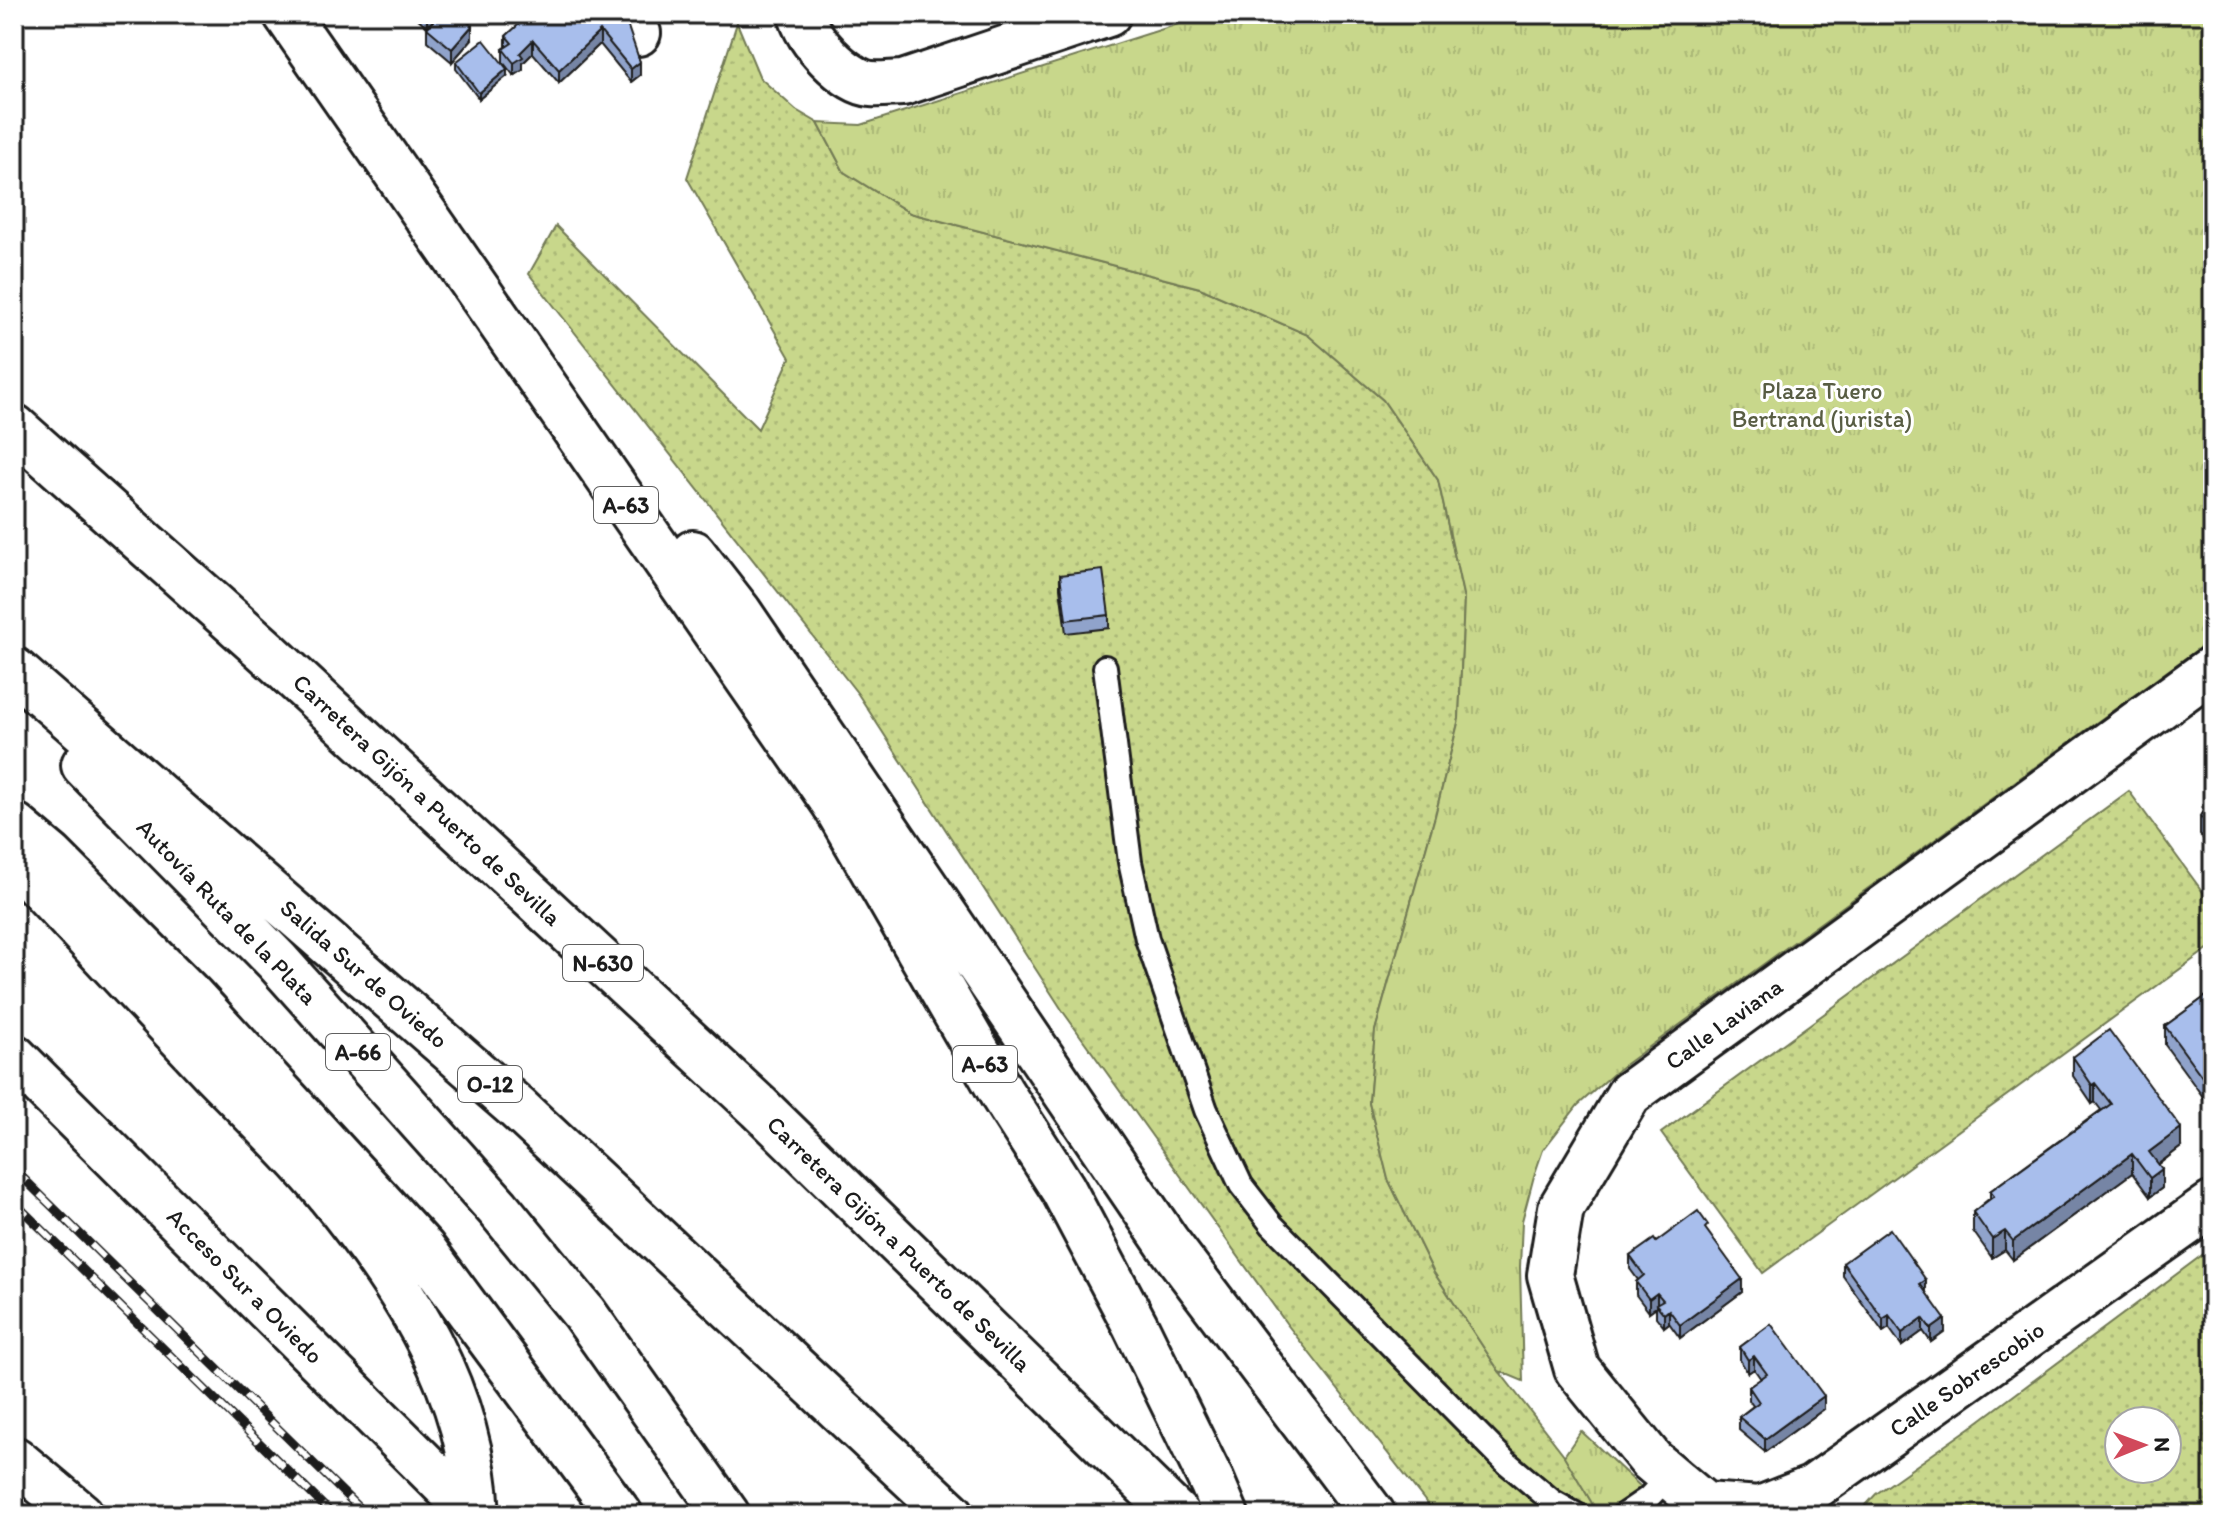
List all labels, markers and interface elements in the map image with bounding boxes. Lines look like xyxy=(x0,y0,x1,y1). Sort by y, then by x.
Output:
park label: Plaza Tuero Bertrand (jurista) xyxy=(1732,376,1912,433)
road number: A-63 xyxy=(594,487,658,523)
street label: Carretera Gijón a Puerto de Sevilla xyxy=(287,668,568,932)
street label: Autovía Ruta de la Plata xyxy=(131,813,324,1011)
street label: Salida Sur de Oviedo xyxy=(275,893,454,1054)
road number: N-630 xyxy=(563,945,643,981)
street label: Calle Laviana xyxy=(1659,971,1788,1076)
road number: A-66 xyxy=(326,1034,390,1070)
road number: A-63 xyxy=(953,1046,1017,1082)
road number: O-12 xyxy=(458,1066,522,1102)
street label: Carretera Gijón a Puerto de Sevilla xyxy=(761,1109,1038,1378)
street label: Acceso Sur a Oviedo xyxy=(161,1202,329,1370)
street label: Calle Sobrescobio xyxy=(1884,1314,2050,1443)
north arrow xyxy=(2103,1405,2183,1485)
text: N xyxy=(2149,1437,2176,1452)

